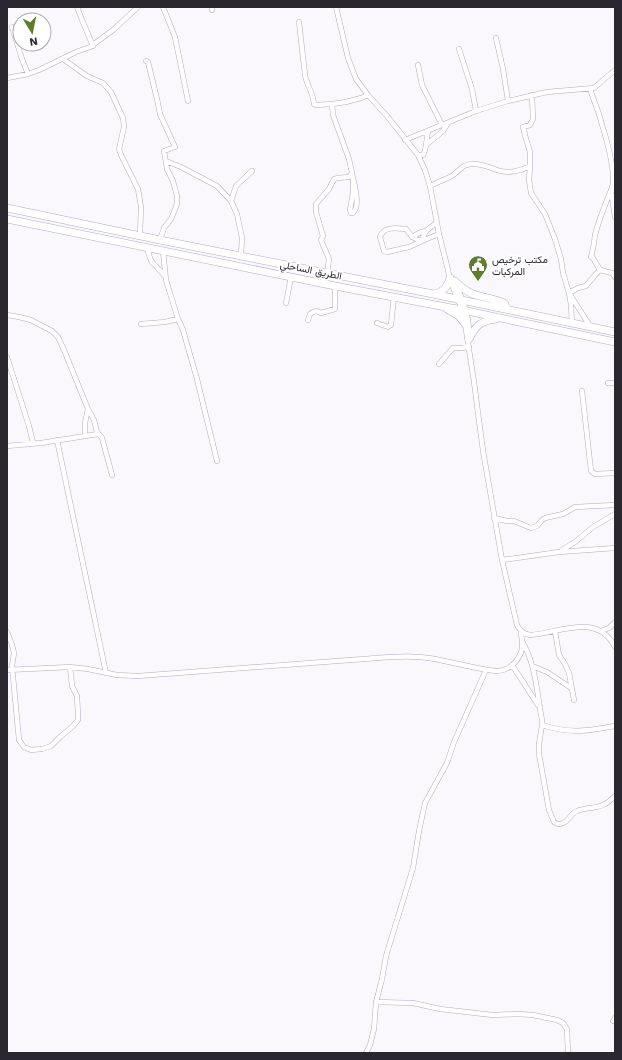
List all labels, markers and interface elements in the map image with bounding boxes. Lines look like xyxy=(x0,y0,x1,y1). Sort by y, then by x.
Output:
north arrow xyxy=(12,12,52,52)
text: N xyxy=(29,34,39,48)
public building icon: مكتب ترخيص المركبات xyxy=(467,254,489,282)
place label: مكتب ترخيص المركبات xyxy=(492,254,548,278)
street label: الطريق الساحلي xyxy=(279,259,343,284)

